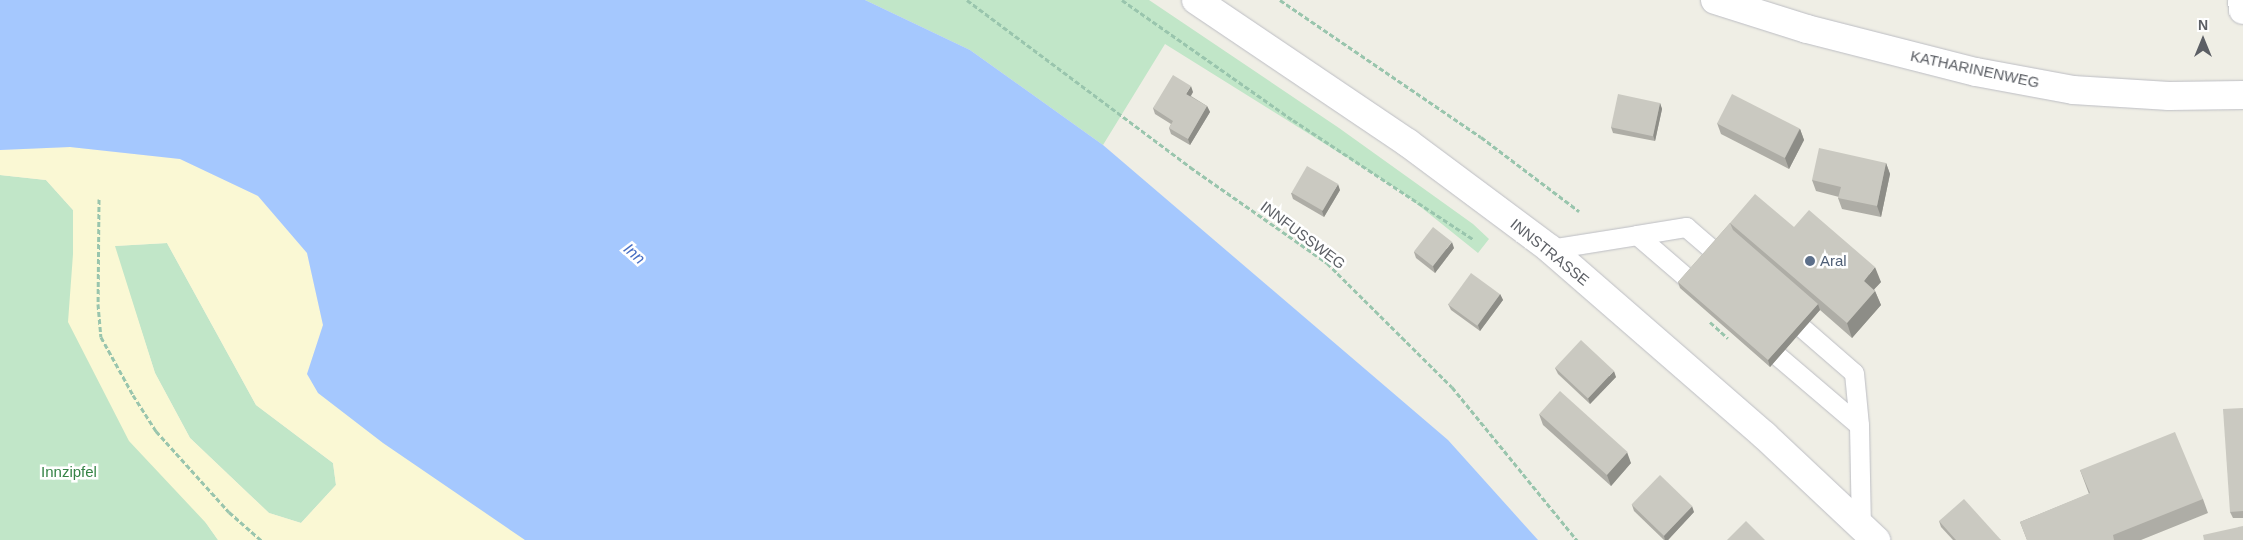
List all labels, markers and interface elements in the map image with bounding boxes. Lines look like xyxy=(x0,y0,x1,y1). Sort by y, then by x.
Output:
north arrow xyxy=(2178,15,2228,65)
text: N xyxy=(2198,17,2208,33)
street label: KATHARINENWEG xyxy=(1909,47,2041,91)
street label: INNFUSSWEG xyxy=(1257,197,1349,273)
street label: INNSTRASSE xyxy=(1507,215,1593,289)
water label: Inn xyxy=(619,239,649,269)
place label: Aral xyxy=(1820,252,1847,270)
marker: Aral xyxy=(1804,255,1816,267)
park label: Innzipfel xyxy=(41,463,97,481)

